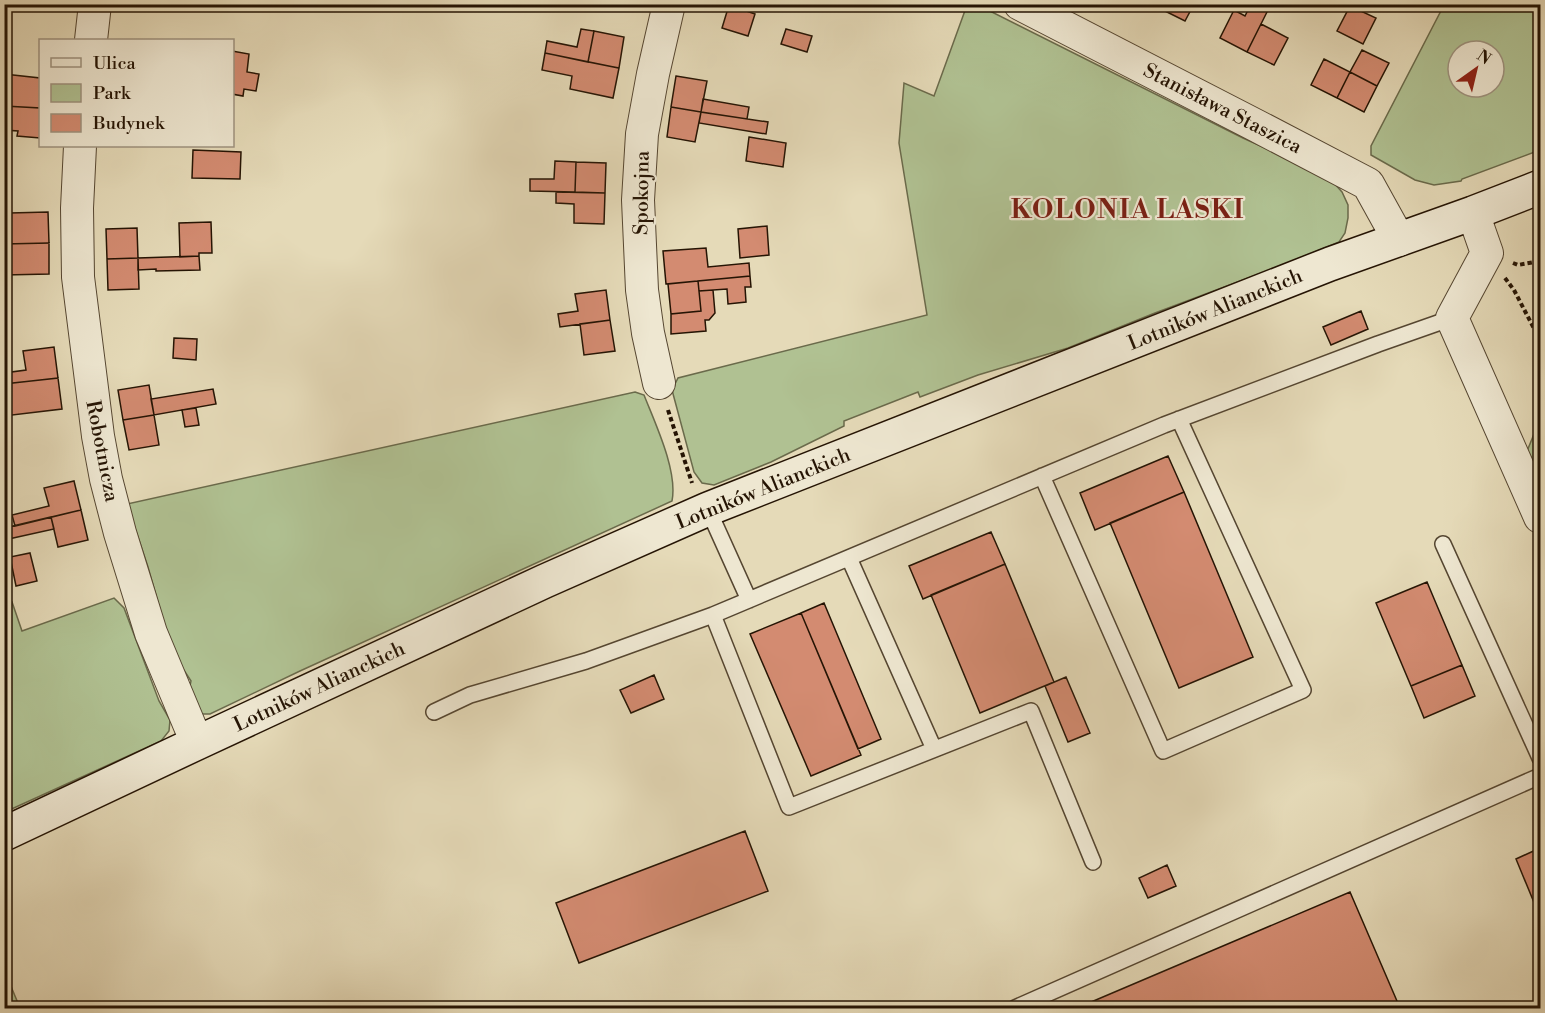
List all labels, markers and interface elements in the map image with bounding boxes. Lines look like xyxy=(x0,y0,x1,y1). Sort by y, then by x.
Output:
legend xyxy=(39,39,234,147)
north arrow xyxy=(1446,39,1506,99)
text: N xyxy=(1473,46,1495,69)
text: Ulica xyxy=(93,52,137,75)
street label: Stanisława Staszica xyxy=(1139,59,1307,160)
text: Park xyxy=(93,82,132,105)
text: Budynek xyxy=(92,112,166,135)
street label: Spokojna xyxy=(629,150,656,235)
district label: KOLONIA LASKI xyxy=(1011,194,1245,226)
street label: Lotników Alianckich xyxy=(1125,264,1307,357)
street label: Robotnicza xyxy=(79,398,124,505)
street label: Lotników Alianckich xyxy=(673,443,855,536)
street label: Lotników Alianckich xyxy=(230,637,409,738)

